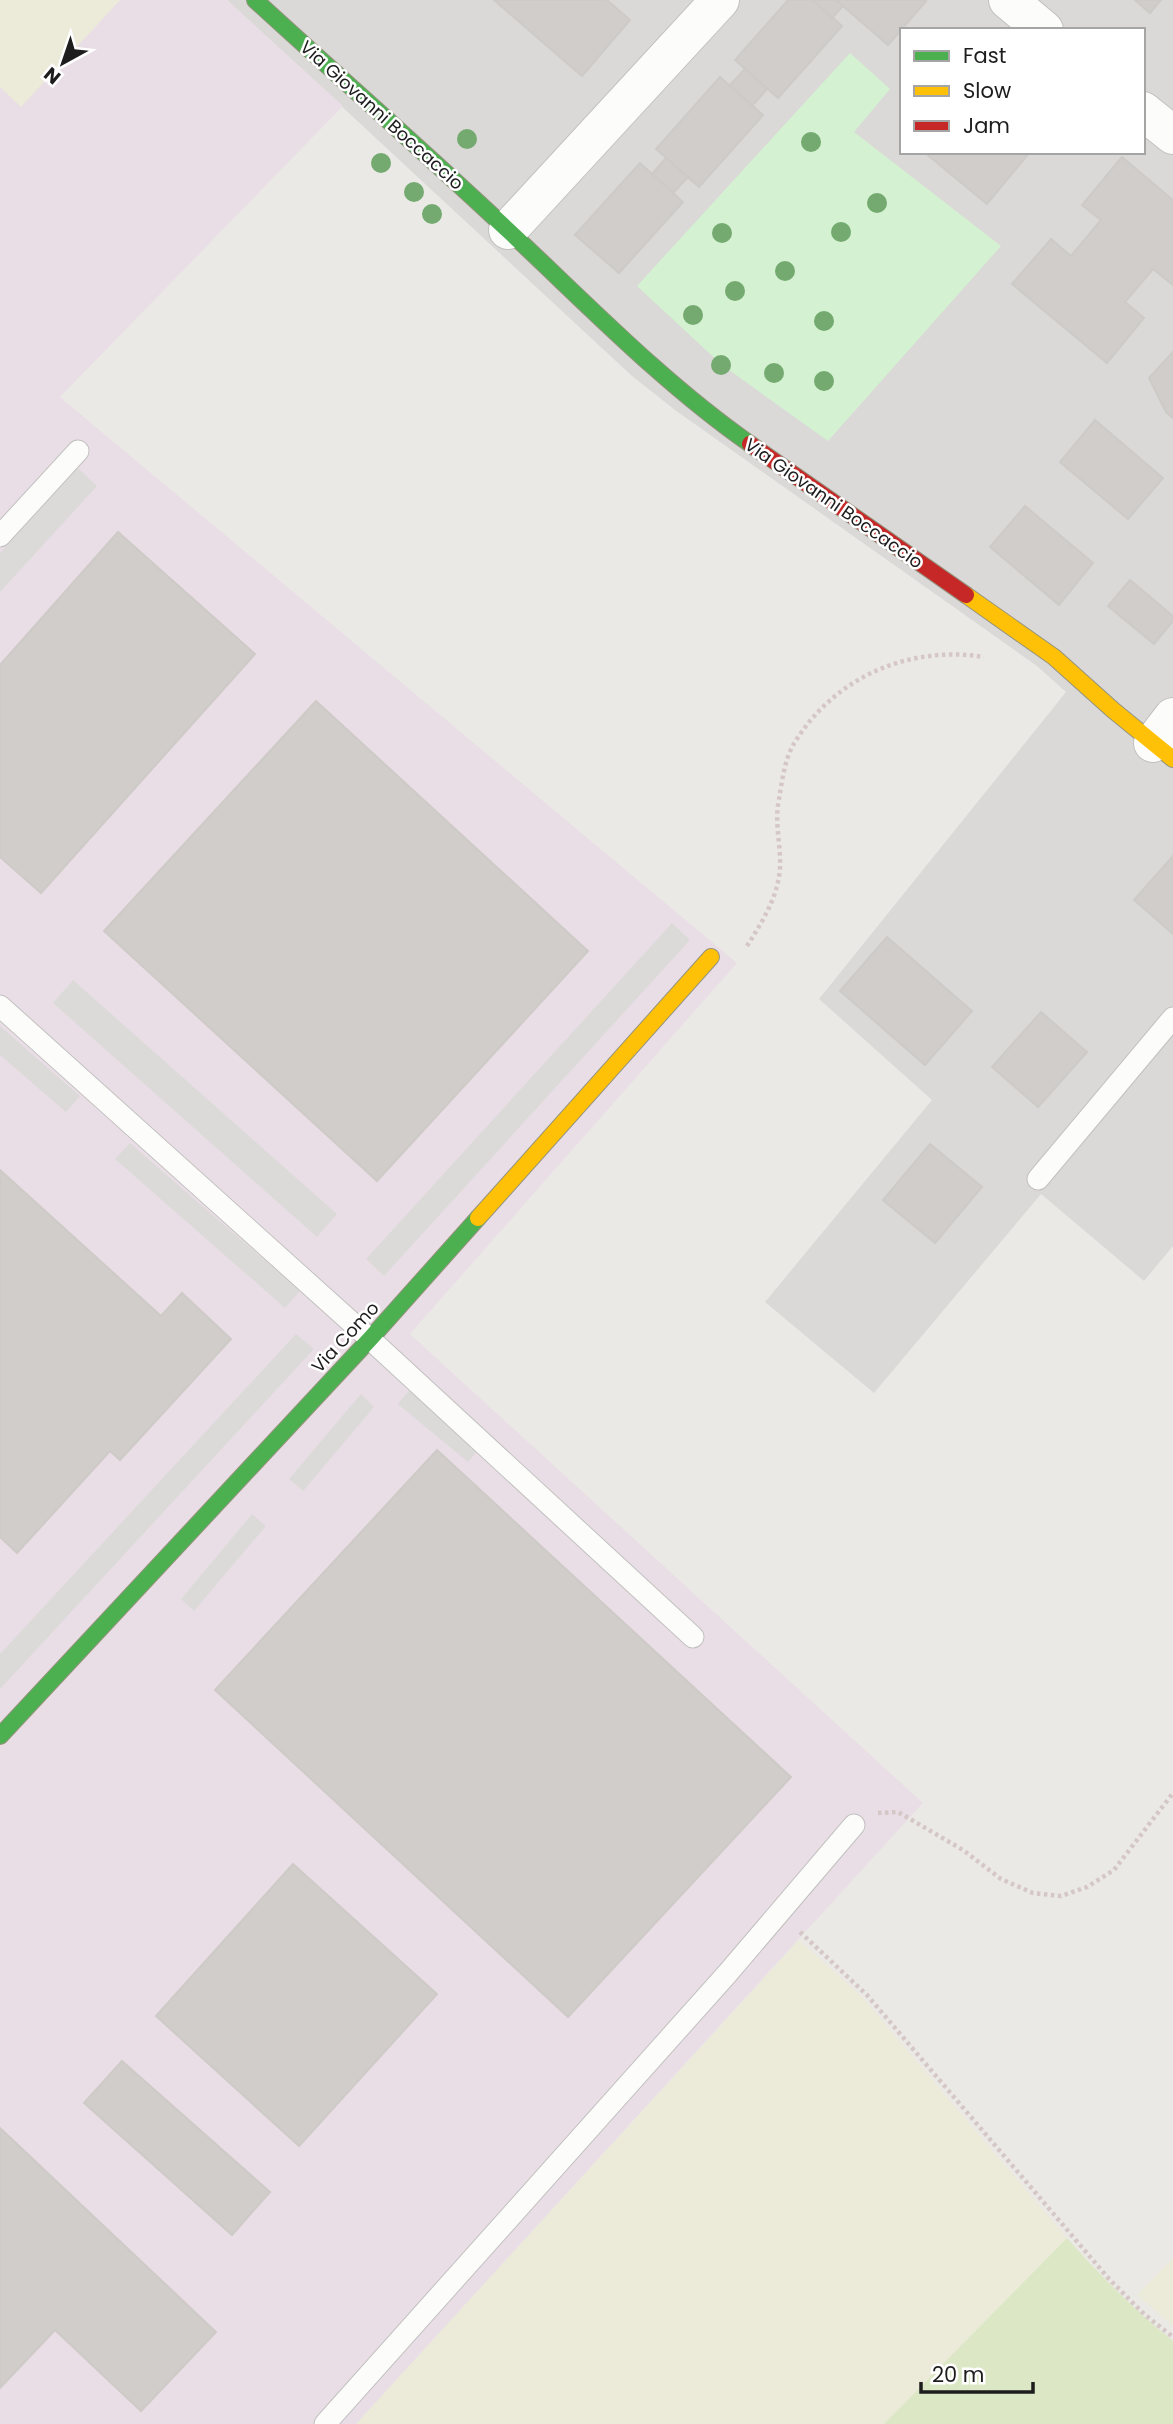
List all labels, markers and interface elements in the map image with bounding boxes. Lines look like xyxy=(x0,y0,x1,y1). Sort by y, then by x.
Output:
north arrow xyxy=(28,28,98,98)
legend xyxy=(900,28,1145,154)
street label: Via Giovanni Boccaccio xyxy=(295,35,469,195)
text: Fast xyxy=(963,41,1006,70)
text: N xyxy=(38,61,67,91)
text: Slow xyxy=(963,76,1011,105)
text: Jam xyxy=(963,111,1010,140)
street label: Via Giovanni Boccaccio xyxy=(740,432,928,574)
street label: Via Como xyxy=(305,1296,385,1378)
scale bar xyxy=(921,2350,1033,2394)
text: 20 m xyxy=(932,2360,985,2389)

